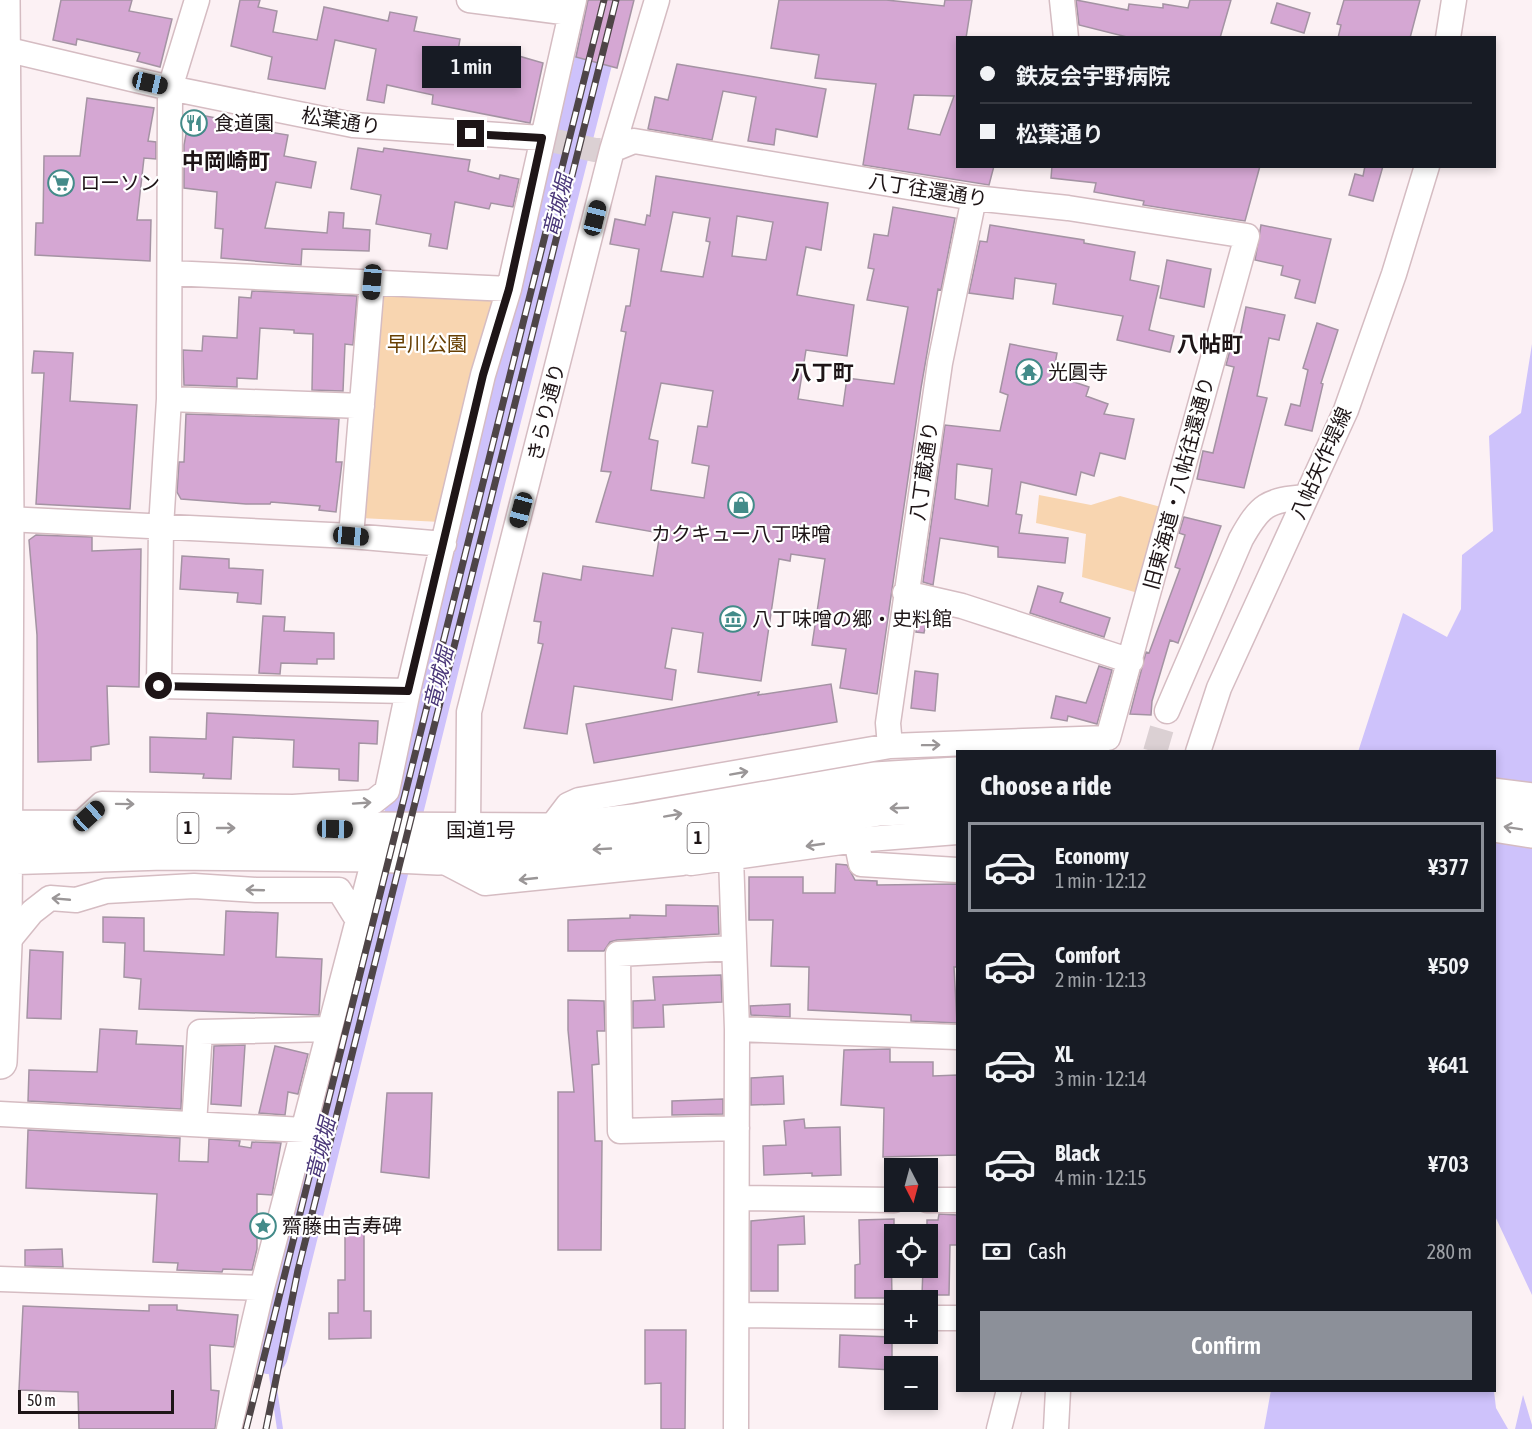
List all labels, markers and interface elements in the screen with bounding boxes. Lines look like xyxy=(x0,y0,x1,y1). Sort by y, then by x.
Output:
callout: 1 min xyxy=(422,47,520,89)
text: 1 min xyxy=(451,55,492,78)
text: 鉄友会宇野病院 xyxy=(1016,63,1170,89)
car xyxy=(130,70,170,96)
street label: 松葉通り xyxy=(300,103,382,138)
restaurant icon: 食道園 xyxy=(179,108,209,138)
place label: 食道園 xyxy=(214,111,274,134)
route end xyxy=(457,120,484,147)
text: 松葉通り xyxy=(1016,121,1104,147)
district label: 中岡崎町 xyxy=(182,148,270,174)
supermarket icon: ローソン xyxy=(46,168,76,198)
water label: 竜城堀 xyxy=(538,169,577,239)
street label: 八丁往還通り xyxy=(867,169,989,210)
place label: ローソン xyxy=(80,171,160,194)
car xyxy=(582,198,608,238)
car xyxy=(361,263,383,301)
district label: 八帖町 xyxy=(1177,331,1243,357)
park label: 早川公園 xyxy=(387,332,467,355)
temple icon: 光圓寺 xyxy=(1014,357,1044,387)
district label: 八丁町 xyxy=(791,360,854,384)
place label: 光圓寺 xyxy=(1048,360,1108,383)
street label: きらり通り xyxy=(522,361,569,463)
street label: 旧東海道・八帖往還通り xyxy=(1139,374,1218,592)
street label: 八帖矢作堤線 xyxy=(1286,403,1355,522)
street label: 八丁蔵通り xyxy=(905,420,942,522)
car xyxy=(508,490,534,530)
shop icon: カクキュー八丁味噌 xyxy=(726,490,756,520)
place label: カクキュー八丁味噌 xyxy=(651,522,831,545)
car xyxy=(332,525,370,547)
museum icon: 八丁味噌の郷・史料館 xyxy=(718,604,748,634)
place label: 八丁味噌の郷・史料館 xyxy=(752,607,952,630)
water label: 竜城堀 xyxy=(419,641,458,711)
route start xyxy=(145,672,172,699)
one-way arrow xyxy=(921,739,941,751)
one-way arrow xyxy=(728,767,748,778)
text: Choose a ride xyxy=(980,770,1112,801)
car xyxy=(70,797,108,835)
one-way arrow xyxy=(352,797,372,808)
one-way arrow xyxy=(115,798,135,810)
one-way arrow xyxy=(889,802,909,814)
one-way arrow xyxy=(663,809,682,820)
road number: 1 xyxy=(178,813,198,843)
street label: 国道1号 xyxy=(446,818,516,841)
car xyxy=(317,820,353,838)
one-way arrow xyxy=(216,822,236,834)
road number: 1 xyxy=(688,823,708,853)
one-way arrow xyxy=(1504,823,1523,834)
one-way arrow xyxy=(806,840,826,851)
icon: car xyxy=(983,840,1037,894)
text: Economy xyxy=(1055,843,1129,869)
one-way arrow xyxy=(592,844,612,855)
text: ¥377 xyxy=(1428,854,1469,880)
text: 1 min · 12:12 xyxy=(1055,869,1147,892)
one-way arrow xyxy=(519,874,538,885)
one-way arrow xyxy=(245,884,265,896)
one-way arrow xyxy=(52,893,72,904)
icon: car xyxy=(983,939,1037,993)
text: Comfort xyxy=(1055,942,1120,968)
text: ¥509 xyxy=(1428,953,1469,979)
text: 2 min · 12:13 xyxy=(1055,968,1147,991)
icon: car xyxy=(983,1038,1037,1092)
text: XL xyxy=(1055,1041,1073,1067)
text: ¥641 xyxy=(1428,1052,1469,1078)
text: 3 min · 12:14 xyxy=(1055,1067,1147,1090)
water label: 竜城堀 xyxy=(301,1112,340,1182)
icon: car xyxy=(983,1137,1037,1191)
text: Black xyxy=(1055,1140,1099,1166)
text: ¥703 xyxy=(1428,1151,1469,1177)
north arrow xyxy=(884,1158,938,1212)
map controls xyxy=(884,1158,938,1410)
text: 4 min · 12:15 xyxy=(1055,1166,1147,1189)
place icon: 齋藤由吉寿碑 xyxy=(248,1211,278,1241)
place label: 齋藤由吉寿碑 xyxy=(282,1214,402,1237)
button: locate xyxy=(884,1224,938,1278)
icon: cash xyxy=(980,1235,1013,1268)
text: Cash xyxy=(1028,1238,1067,1264)
text: 280 m xyxy=(1427,1240,1472,1263)
button: + xyxy=(884,1290,938,1344)
button: Confirm xyxy=(980,1311,1472,1380)
button: − xyxy=(884,1356,938,1410)
scale bar xyxy=(18,1387,174,1414)
text: 50 m xyxy=(27,1391,56,1409)

